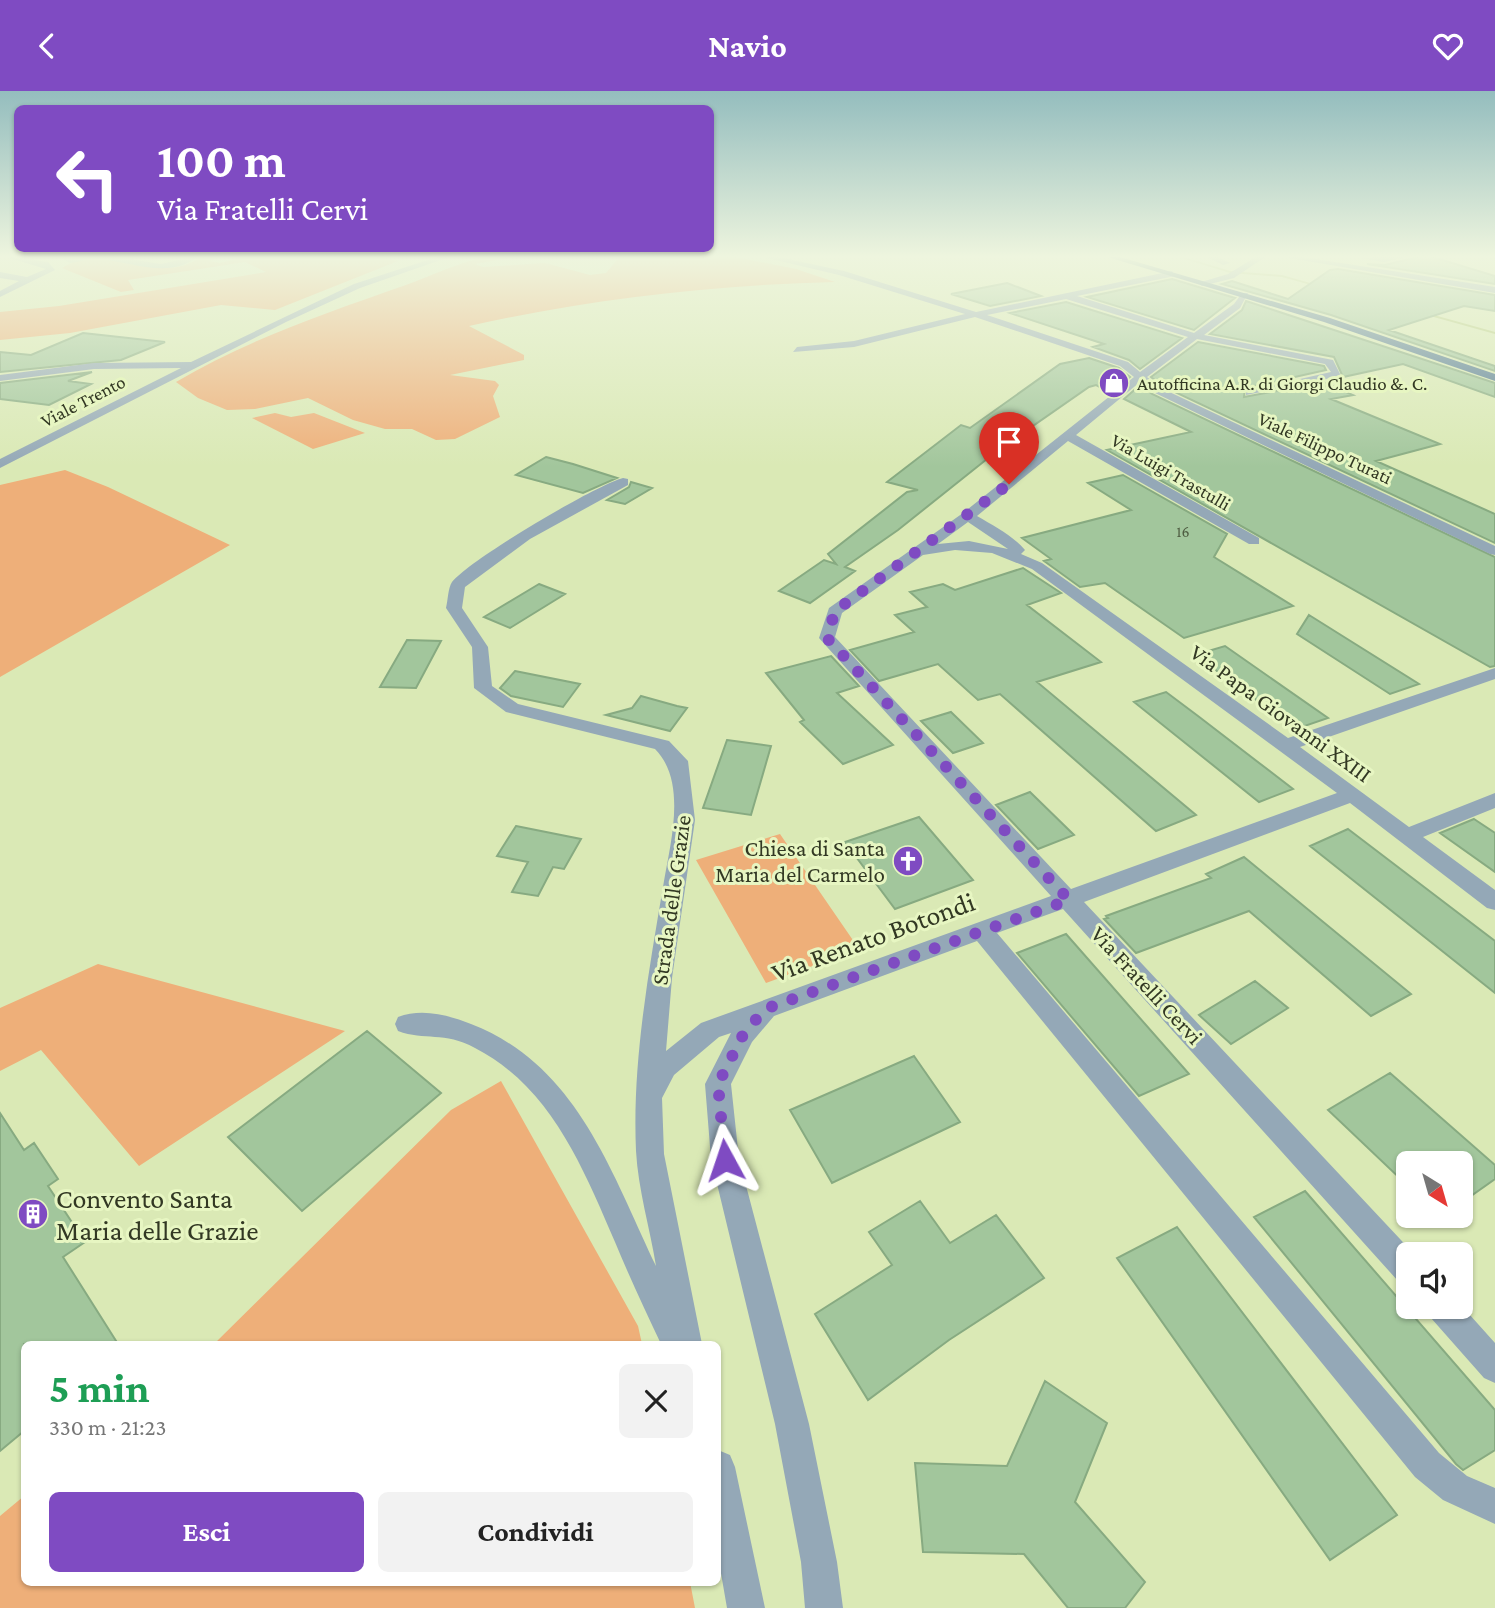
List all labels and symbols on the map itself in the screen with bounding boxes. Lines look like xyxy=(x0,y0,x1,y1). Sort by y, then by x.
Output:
shop icon: Autofficina A.R. di Giorgi Claudio &. C. xyxy=(1097,366,1131,400)
street label: Viale Trento xyxy=(37,371,129,431)
place label: Autofficina A.R. di Giorgi Claudio &. C. xyxy=(1137,373,1427,394)
street label: Viale Filippo Turati xyxy=(1255,408,1395,488)
pin xyxy=(979,412,1039,484)
street label: Via Luigi Trastulli xyxy=(1108,429,1234,515)
house number: 16 xyxy=(1176,523,1190,540)
street label: Via Papa Giovanni XXIII xyxy=(1185,638,1377,788)
street label: Strada delle Grazie xyxy=(646,813,696,987)
place label: Chiesa di Santa Maria del Carmelo xyxy=(715,835,885,887)
church icon: Chiesa di Santa Maria del Carmelo xyxy=(891,844,925,878)
street label: Via Renato Botondi xyxy=(767,886,979,988)
street label: Via Fratelli Cervi xyxy=(1086,921,1208,1049)
position arrow xyxy=(688,1123,762,1197)
north arrow xyxy=(1396,1151,1474,1229)
place label: Convento Santa Maria delle Grazie xyxy=(56,1183,259,1246)
building icon: Convento Santa Maria delle Grazie xyxy=(16,1197,50,1231)

